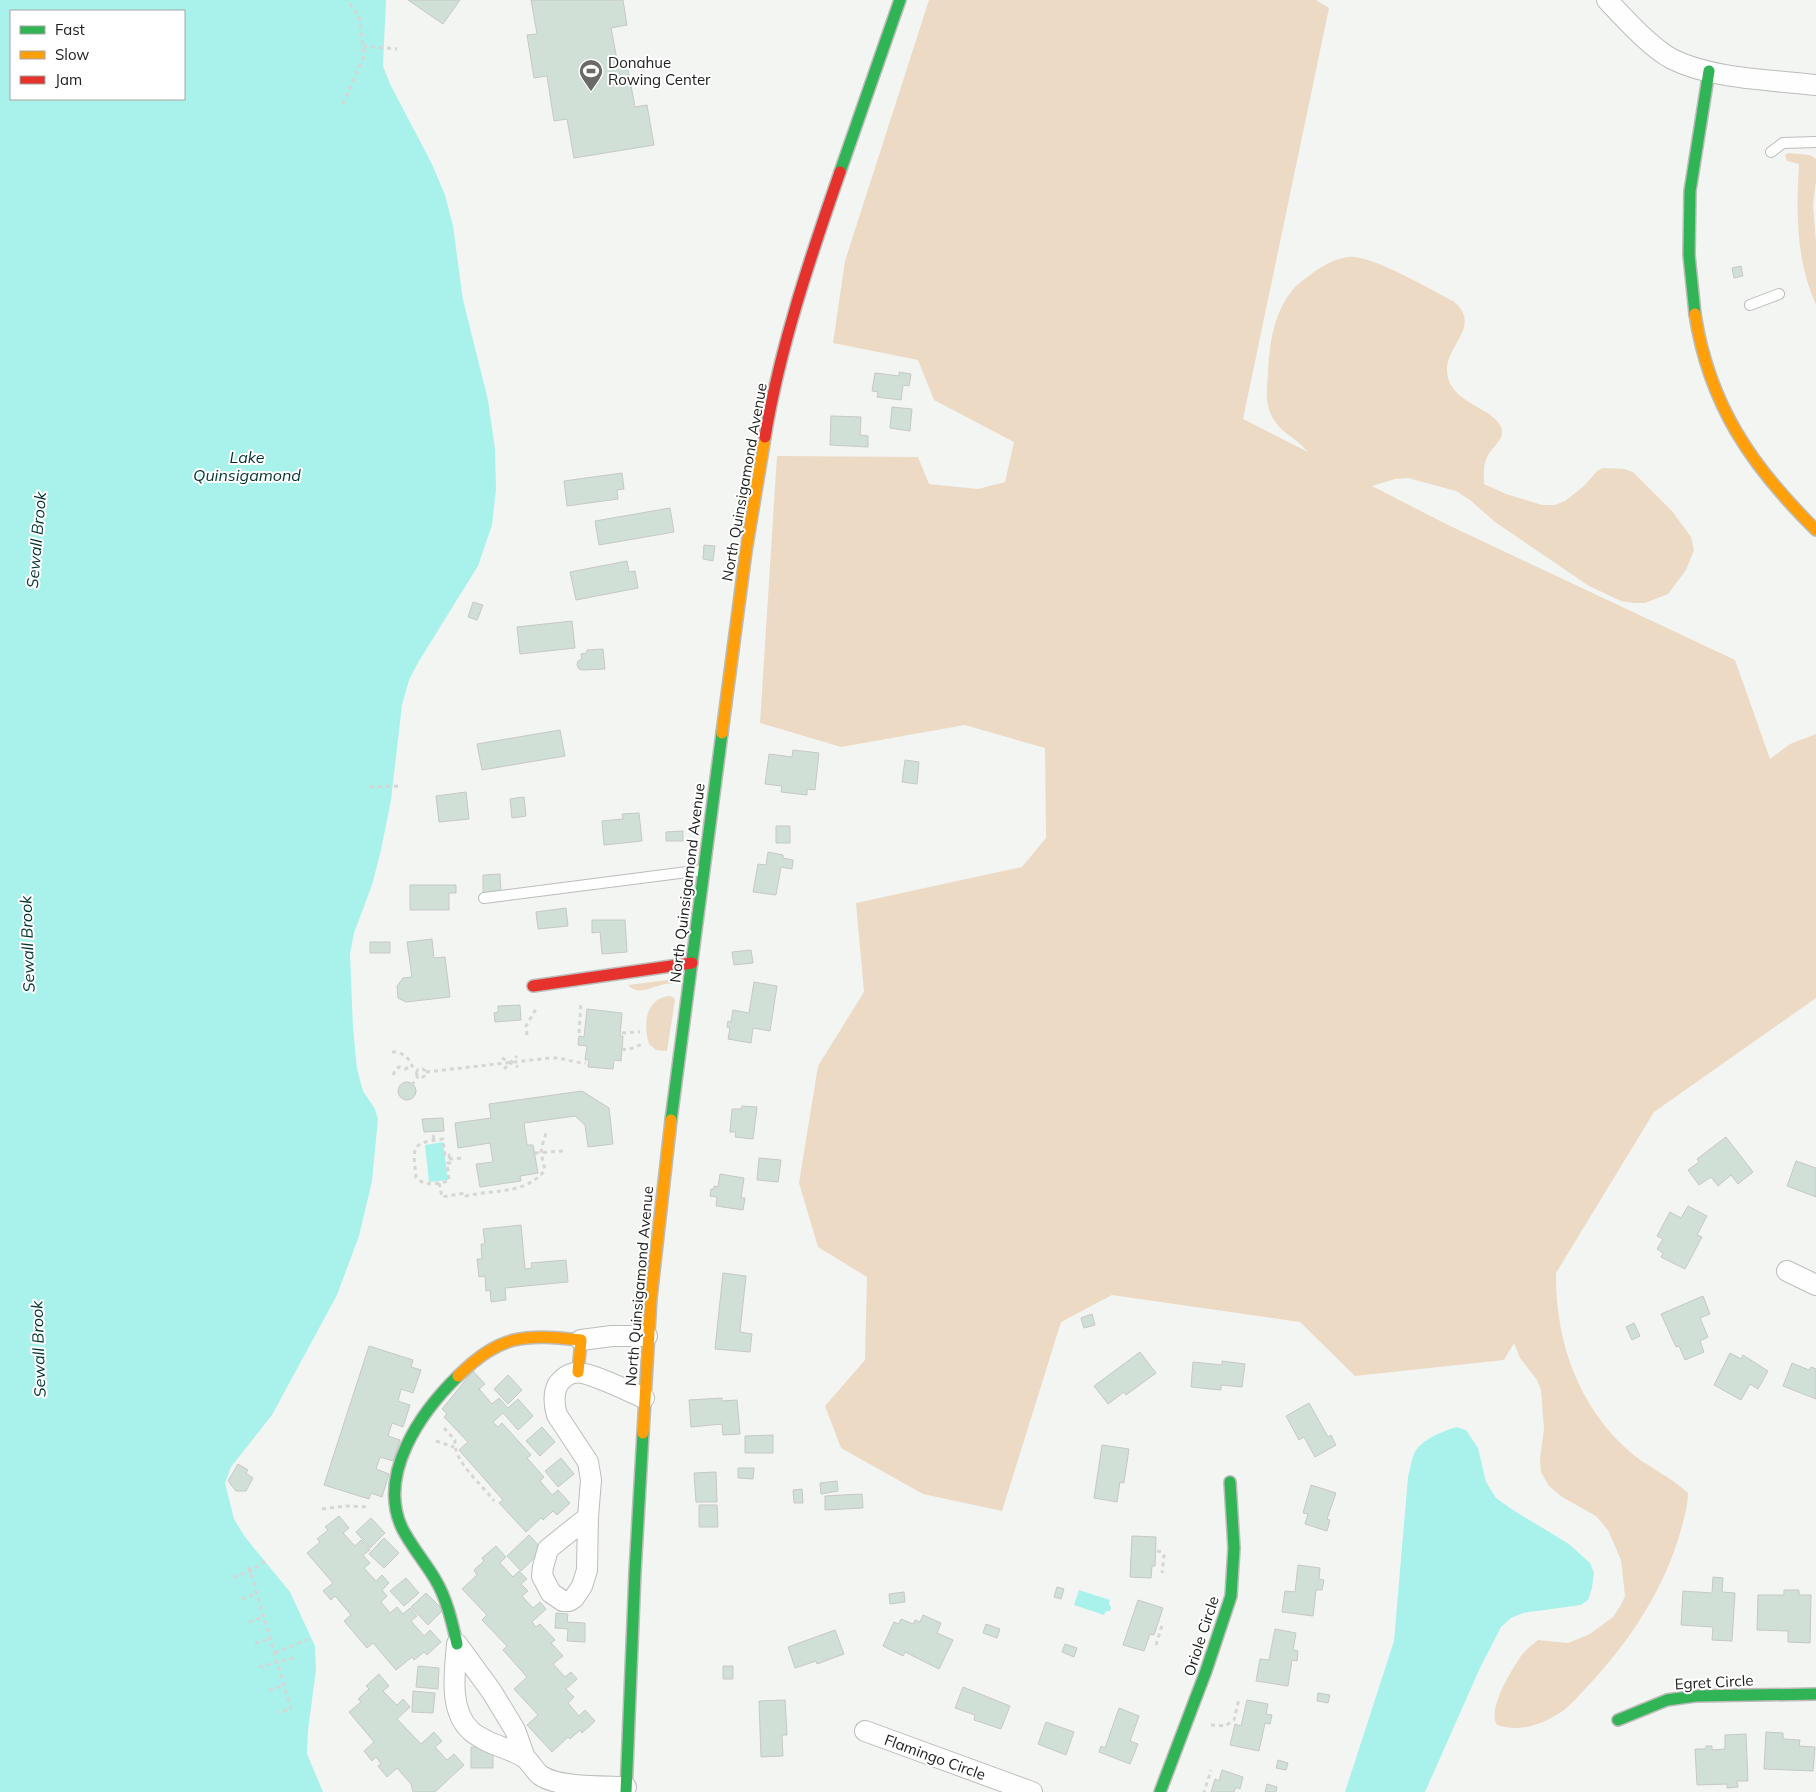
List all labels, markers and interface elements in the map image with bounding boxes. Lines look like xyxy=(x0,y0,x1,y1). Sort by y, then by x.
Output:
legend xyxy=(10,10,185,100)
text: Fast xyxy=(55,20,85,39)
text: Slow xyxy=(55,45,89,64)
place label: Donahue Rowing Center xyxy=(608,53,711,89)
sports icon: Donahue Rowing Center xyxy=(578,58,604,92)
text: Jam xyxy=(55,70,82,89)
street label: North Quinsigamond Avenue xyxy=(717,381,771,583)
water label: Lake Quinsigamond xyxy=(193,447,301,485)
water label: Sewall Brook xyxy=(22,490,50,589)
street label: North Quinsigamond Avenue xyxy=(665,782,709,984)
water label: Sewall Brook xyxy=(15,895,39,993)
street label: North Quinsigamond Avenue xyxy=(621,1185,657,1387)
water label: Sewall Brook xyxy=(26,1300,50,1398)
street label: Oriole Circle xyxy=(1179,1594,1223,1678)
street label: Egret Circle xyxy=(1674,1670,1754,1694)
street label: Flamingo Circle xyxy=(882,1730,988,1784)

